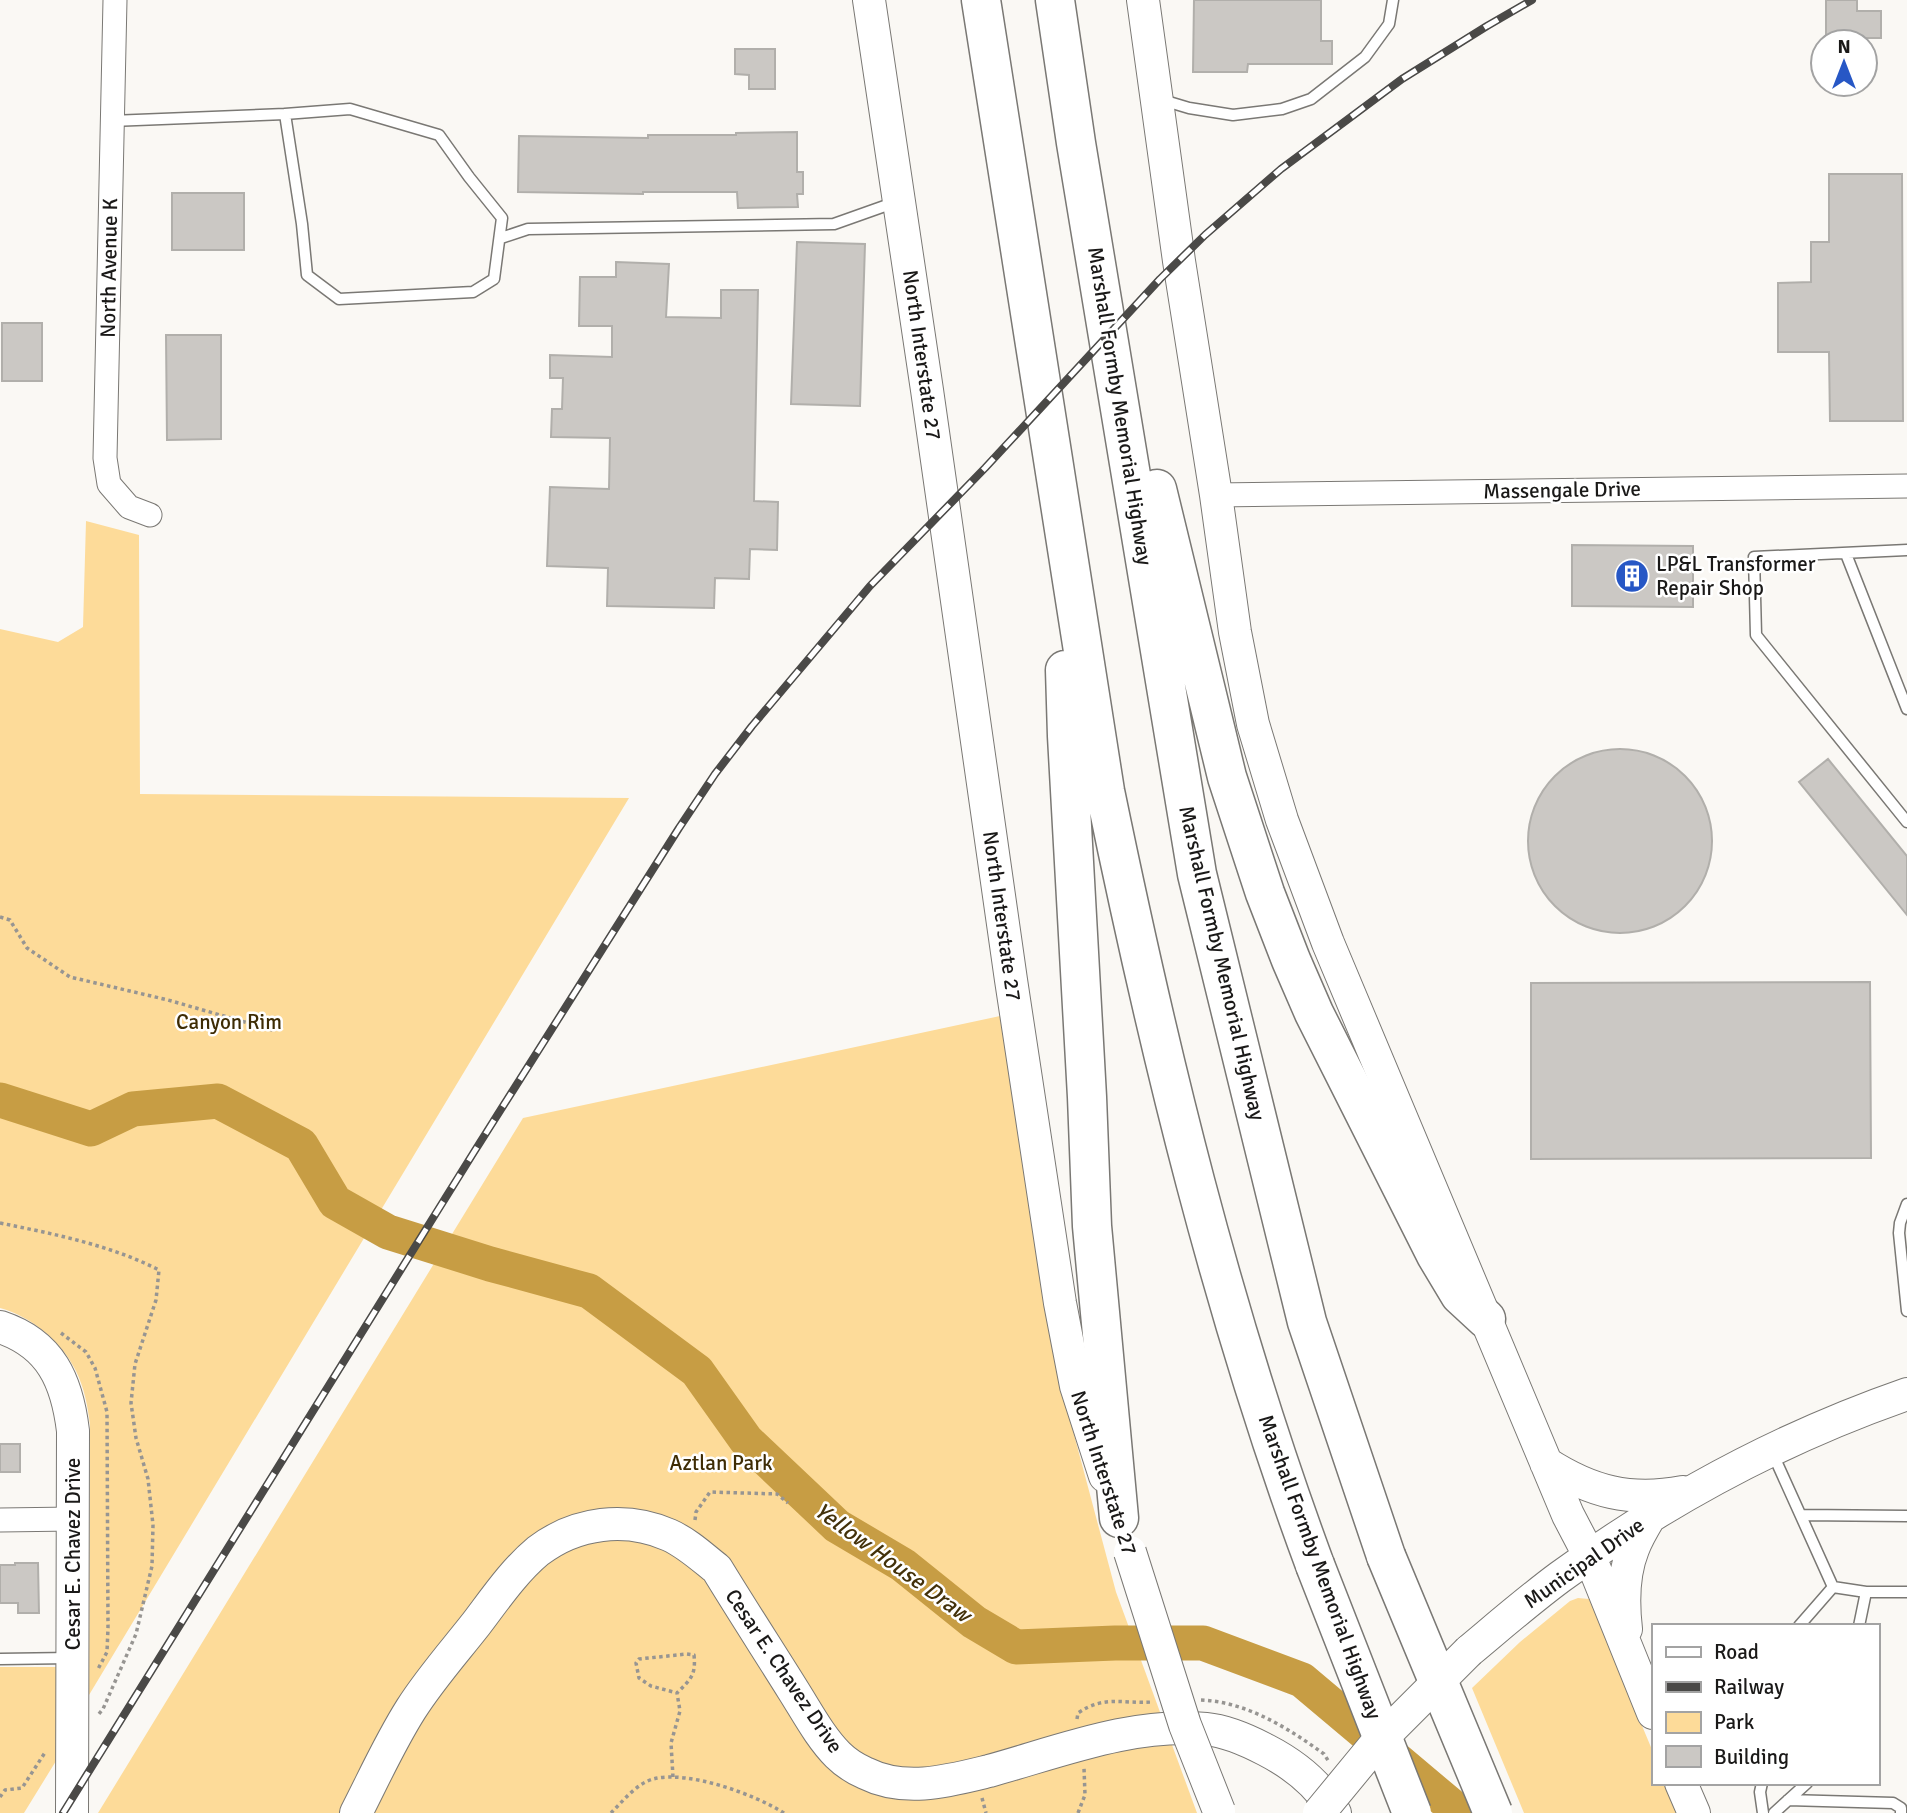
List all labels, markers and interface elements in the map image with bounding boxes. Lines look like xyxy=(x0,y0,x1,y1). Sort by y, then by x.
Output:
north arrow xyxy=(1809,28,1879,98)
text: N xyxy=(1837,35,1851,59)
street label: North Avenue K xyxy=(95,198,123,338)
street label: Marshall Formby Memorial Highway xyxy=(1082,245,1158,567)
street label: North Interstate 27 xyxy=(897,268,947,442)
street label: Massengale Drive xyxy=(1483,476,1641,504)
place label: LP&L Transformer Repair Shop xyxy=(1656,551,1816,601)
building icon: LP&L Transformer Repair Shop xyxy=(1613,557,1651,595)
street label: Marshall Formby Memorial Highway xyxy=(1173,803,1271,1123)
street label: North Interstate 27 xyxy=(977,829,1027,1003)
park label: Canyon Rim xyxy=(176,1009,282,1035)
street label: North Interstate 27 xyxy=(1065,1387,1143,1559)
street label: Marshall Formby Memorial Highway xyxy=(1253,1411,1387,1723)
park label: Aztlan Park xyxy=(670,1450,773,1476)
street label: Cesar E. Chavez Drive xyxy=(60,1458,86,1650)
water label: Yellow House Draw xyxy=(809,1496,978,1630)
street label: Municipal Drive xyxy=(1519,1512,1649,1614)
street label: Cesar E. Chavez Drive xyxy=(719,1584,849,1758)
legend xyxy=(1652,1624,1879,1785)
text: Road xyxy=(1714,1639,1759,1665)
text: Railway xyxy=(1714,1674,1784,1700)
text: Park xyxy=(1714,1709,1755,1735)
text: Building xyxy=(1714,1744,1789,1770)

